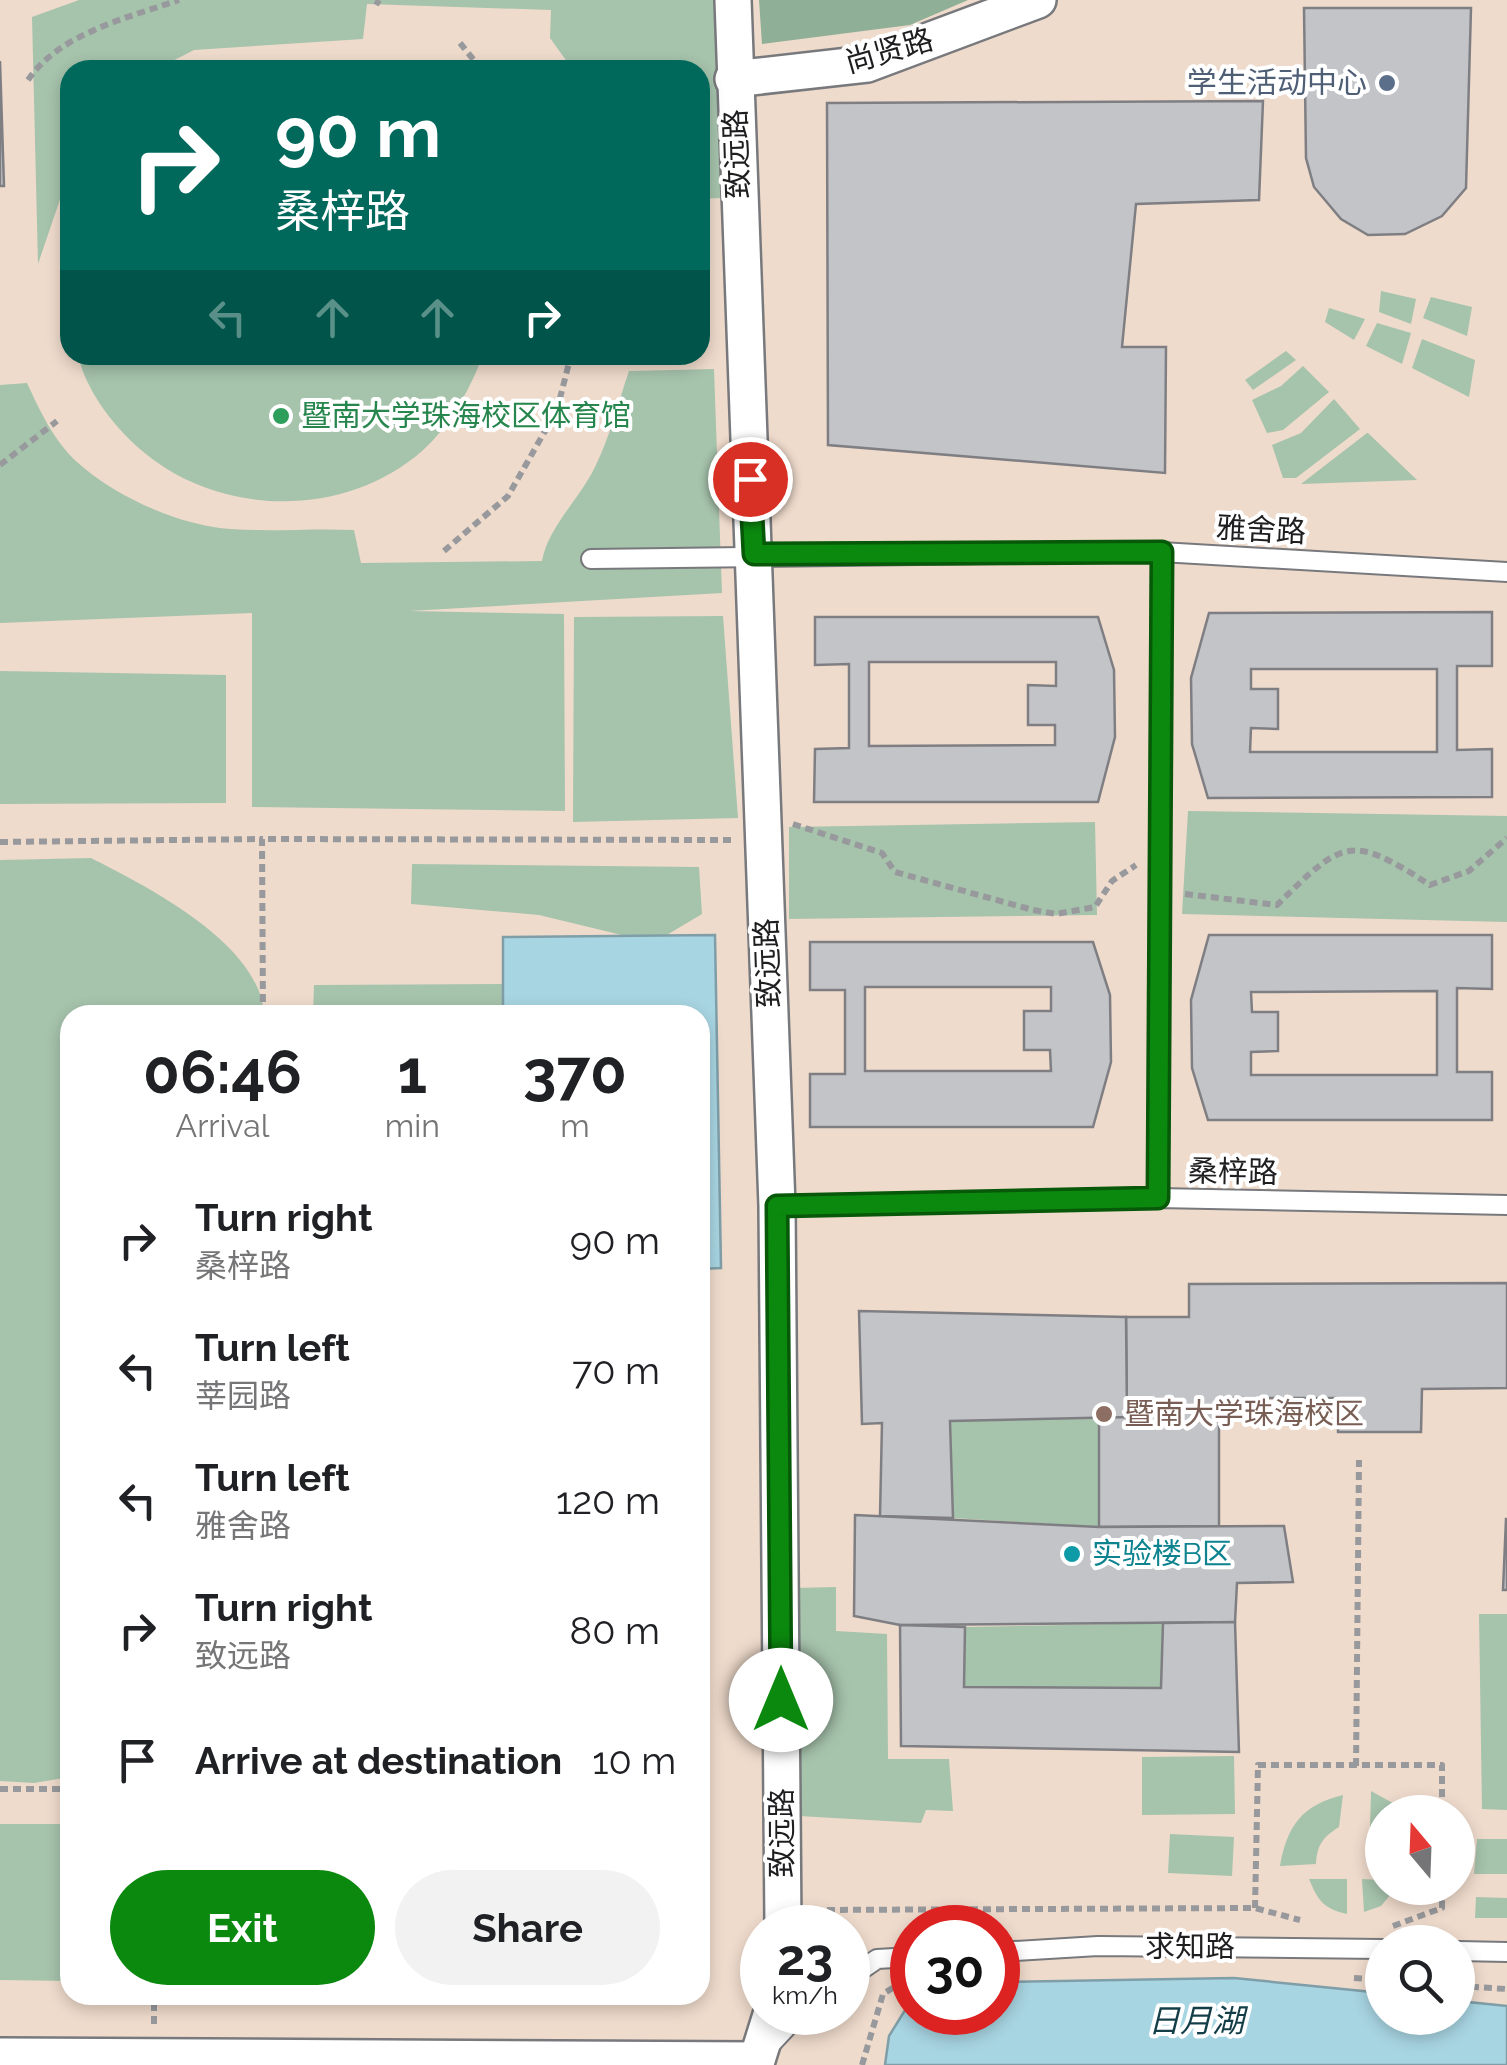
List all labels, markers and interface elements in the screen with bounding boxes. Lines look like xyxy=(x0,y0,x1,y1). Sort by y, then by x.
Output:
street label: 尚贤路 xyxy=(841,21,937,80)
place label: 学生活动中心 xyxy=(1187,65,1367,100)
marker: 学生活动中心 xyxy=(1376,72,1398,94)
text: 90 m xyxy=(275,91,441,173)
icon: right xyxy=(110,100,240,230)
street label: 致远路 xyxy=(717,108,756,200)
text: 桑梓路 xyxy=(275,185,410,238)
icon: left xyxy=(200,290,255,345)
icon: ahead xyxy=(305,290,360,345)
icon: ahead xyxy=(410,290,465,345)
icon: right xyxy=(515,290,570,345)
place label: 暨南大学珠海校区体育馆 xyxy=(301,398,631,433)
marker: 暨南大学珠海校区体育馆 xyxy=(270,405,292,427)
pin xyxy=(708,437,793,522)
icon: arrive xyxy=(723,452,778,507)
street label: 雅舍路 xyxy=(1215,510,1307,549)
street label: 致远路 xyxy=(748,917,787,1009)
text: 06:46 xyxy=(143,1037,302,1107)
text: 1 xyxy=(398,1037,427,1107)
text: 370 xyxy=(523,1037,627,1107)
text: Arrival xyxy=(176,1107,269,1144)
text: min xyxy=(385,1107,440,1144)
text: m xyxy=(560,1107,590,1144)
street label: 桑梓路 xyxy=(1188,1153,1278,1190)
text: Turn right xyxy=(195,1195,372,1240)
icon: right xyxy=(110,1213,165,1268)
text: 90 m xyxy=(570,1218,660,1263)
text: 桑梓路 xyxy=(195,1247,291,1284)
text: Turn left xyxy=(195,1325,350,1370)
icon: left xyxy=(110,1343,165,1398)
text: 70 m xyxy=(572,1348,660,1393)
text: 莘园路 xyxy=(195,1377,291,1414)
place label: 暨南大学珠海校区 xyxy=(1124,1396,1364,1431)
marker: 暨南大学珠海校区 xyxy=(1093,1403,1115,1425)
text: Turn left xyxy=(195,1455,350,1500)
icon: left xyxy=(110,1473,165,1528)
text: 120 m xyxy=(556,1478,660,1523)
text: 雅舍路 xyxy=(195,1507,291,1544)
place label: 实验楼B区 xyxy=(1092,1536,1232,1571)
marker: 实验楼B区 xyxy=(1061,1543,1083,1565)
text: Turn right xyxy=(195,1585,372,1630)
icon: right xyxy=(110,1603,165,1658)
text: 80 m xyxy=(570,1608,660,1653)
text: 致远路 xyxy=(195,1637,291,1674)
position arrow xyxy=(729,1648,833,1752)
icon: arrive xyxy=(110,1733,165,1788)
text: Arrive at destination xyxy=(195,1738,562,1783)
text: 10 m xyxy=(592,1738,676,1783)
street label: 致远路 xyxy=(764,1788,799,1878)
north arrow xyxy=(1365,1795,1475,1905)
map controls xyxy=(1365,1795,1475,2035)
button: Exit xyxy=(110,1870,375,1985)
button: Share xyxy=(395,1870,660,1985)
speed limit sign: 30 xyxy=(890,1905,1020,2035)
button: search xyxy=(1365,1925,1475,2035)
text: 23 xyxy=(777,1928,833,1987)
street label: 求知路 xyxy=(1145,1929,1235,1964)
text: km/h xyxy=(772,1980,838,2010)
water label: 日月湖 xyxy=(1148,2002,1249,2039)

